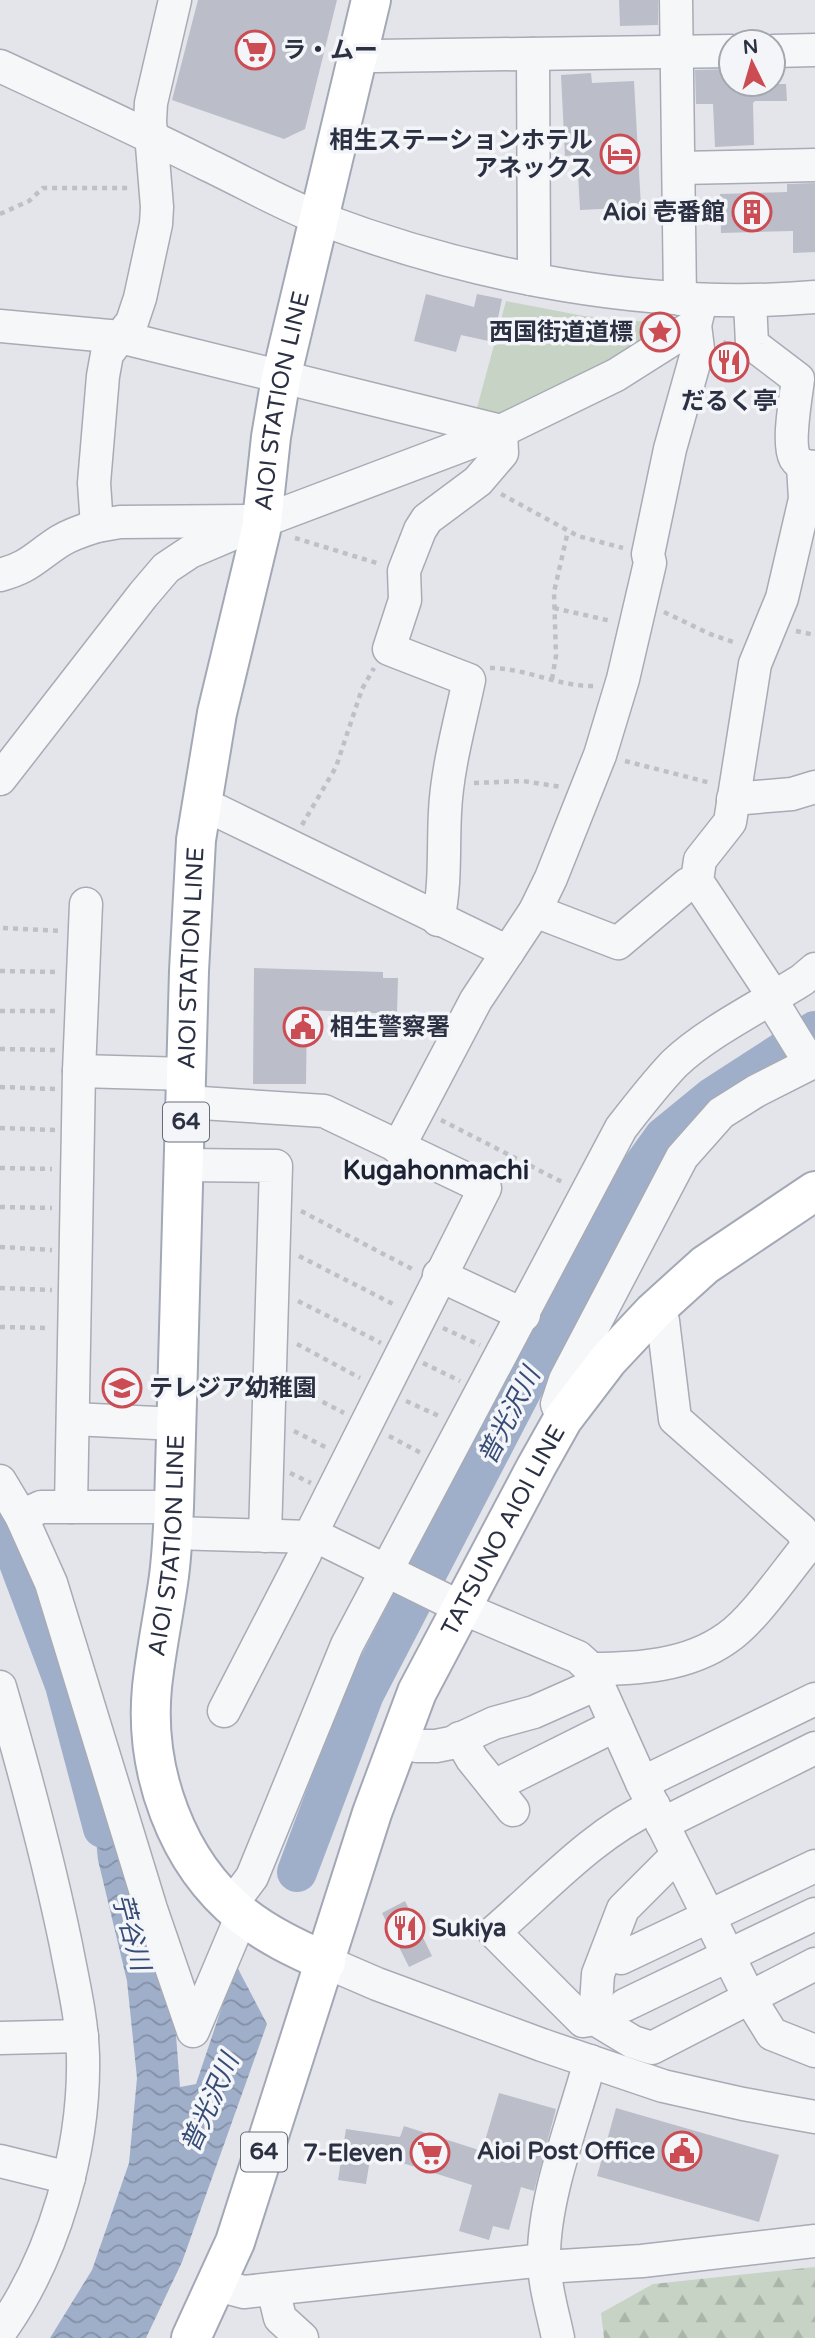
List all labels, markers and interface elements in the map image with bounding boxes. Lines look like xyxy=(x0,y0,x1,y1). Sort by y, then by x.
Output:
north arrow xyxy=(717,28,787,98)
supermarket icon: ラ・ムー xyxy=(234,29,276,71)
text: N xyxy=(742,35,759,59)
place label: ラ・ムー xyxy=(282,36,378,65)
place label: 相生ステーションホテル アネックス xyxy=(329,126,593,183)
hotel icon: 相生ステーションホテル アネックス xyxy=(599,133,641,175)
building icon: Aioi 壱番館 xyxy=(731,191,773,233)
place label: Aioi 壱番館 xyxy=(602,198,725,227)
street label: AIOI STATION LINE xyxy=(249,288,316,512)
place icon: 西国街道道標 xyxy=(639,311,681,353)
place label: 西国街道道標 xyxy=(489,318,633,347)
restaurant icon: だるく亭 xyxy=(708,341,750,383)
place label: だるく亭 xyxy=(681,387,777,416)
street label: AIOI STATION LINE xyxy=(172,846,210,1070)
public building icon: 相生警察署 xyxy=(282,1006,324,1048)
place label: 相生警察署 xyxy=(330,1013,450,1042)
road number: 64 xyxy=(163,1102,209,1142)
district label: Kugahonmachi xyxy=(343,1155,529,1186)
water label: 普光沢川 xyxy=(472,1360,548,1469)
school or university icon: テレジア幼稚園 xyxy=(101,1367,143,1409)
place label: テレジア幼稚園 xyxy=(149,1374,317,1403)
street label: TATSUNO AIOI LINE xyxy=(435,1420,571,1641)
street label: AIOI STATION LINE xyxy=(142,1434,191,1658)
water label: 苧谷川 xyxy=(106,1890,157,1977)
restaurant icon: Sukiya xyxy=(384,1907,426,1949)
place label: Sukiya xyxy=(432,1914,506,1943)
water label: 普光沢川 xyxy=(175,2046,247,2157)
public building icon: Aioi Post Office xyxy=(661,2130,703,2172)
road number: 64 xyxy=(241,2132,287,2172)
supermarket icon: 7-Eleven xyxy=(409,2132,451,2174)
place label: Aioi Post Office xyxy=(477,2137,655,2166)
place label: 7-Eleven xyxy=(303,2139,403,2168)

